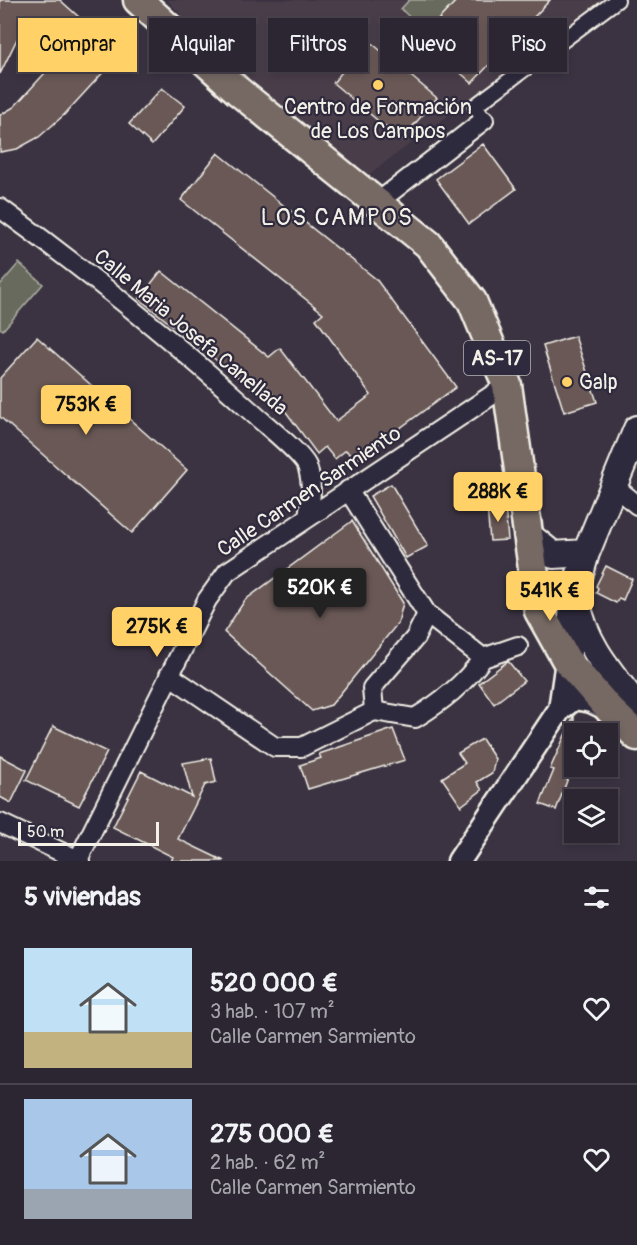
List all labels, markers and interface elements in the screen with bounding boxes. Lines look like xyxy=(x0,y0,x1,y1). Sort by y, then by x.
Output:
chip: Comprar xyxy=(18,18,137,72)
chip: Alquilar xyxy=(149,18,256,72)
chip: Filtros xyxy=(268,18,368,72)
chip: Nuevo xyxy=(380,18,477,72)
chip: Piso xyxy=(489,18,567,72)
marker: Centro de Formación de Los Campos xyxy=(371,78,385,92)
place label: Centro de Formación de Los Campos xyxy=(284,94,472,145)
district label: LOS CAMPOS xyxy=(260,203,414,232)
street label: Calle Maria Josefa Canellada xyxy=(88,243,293,422)
road number: AS-17 xyxy=(464,341,530,375)
place label: Galp xyxy=(579,369,618,396)
marker: Galp xyxy=(560,375,574,389)
pin: 753K € xyxy=(37,385,135,436)
text: 753K € xyxy=(55,392,117,417)
street label: Calle Carmen Sarmiento xyxy=(212,420,406,563)
pin: 288K € xyxy=(449,472,547,523)
text: 288K € xyxy=(468,479,528,504)
pin: 520K € xyxy=(271,568,369,619)
pin: 541K € xyxy=(501,571,599,622)
text: 520K € xyxy=(287,575,353,600)
text: 541K € xyxy=(520,578,580,603)
pin: 275K € xyxy=(108,607,206,658)
text: 275K € xyxy=(126,614,188,639)
map controls xyxy=(564,723,618,843)
button: locate xyxy=(564,723,618,777)
button: layers xyxy=(564,789,618,843)
scale bar xyxy=(18,819,159,846)
text: 50 m xyxy=(27,822,64,842)
text: 5 viviendas xyxy=(24,881,141,913)
icon: filters xyxy=(580,881,613,914)
text: 520 000 € xyxy=(210,967,338,999)
icon: home xyxy=(72,972,144,1044)
icon: heart xyxy=(580,992,613,1025)
text: 3 hab. · 107 m² xyxy=(210,999,335,1024)
text: Calle Carmen Sarmiento xyxy=(210,1024,416,1049)
text: 275 000 € xyxy=(210,1118,334,1150)
icon: home xyxy=(72,1123,144,1195)
icon: heart xyxy=(580,1143,613,1176)
text: 2 hab. · 62 m² xyxy=(210,1150,325,1175)
text: Calle Carmen Sarmiento xyxy=(210,1175,416,1200)

